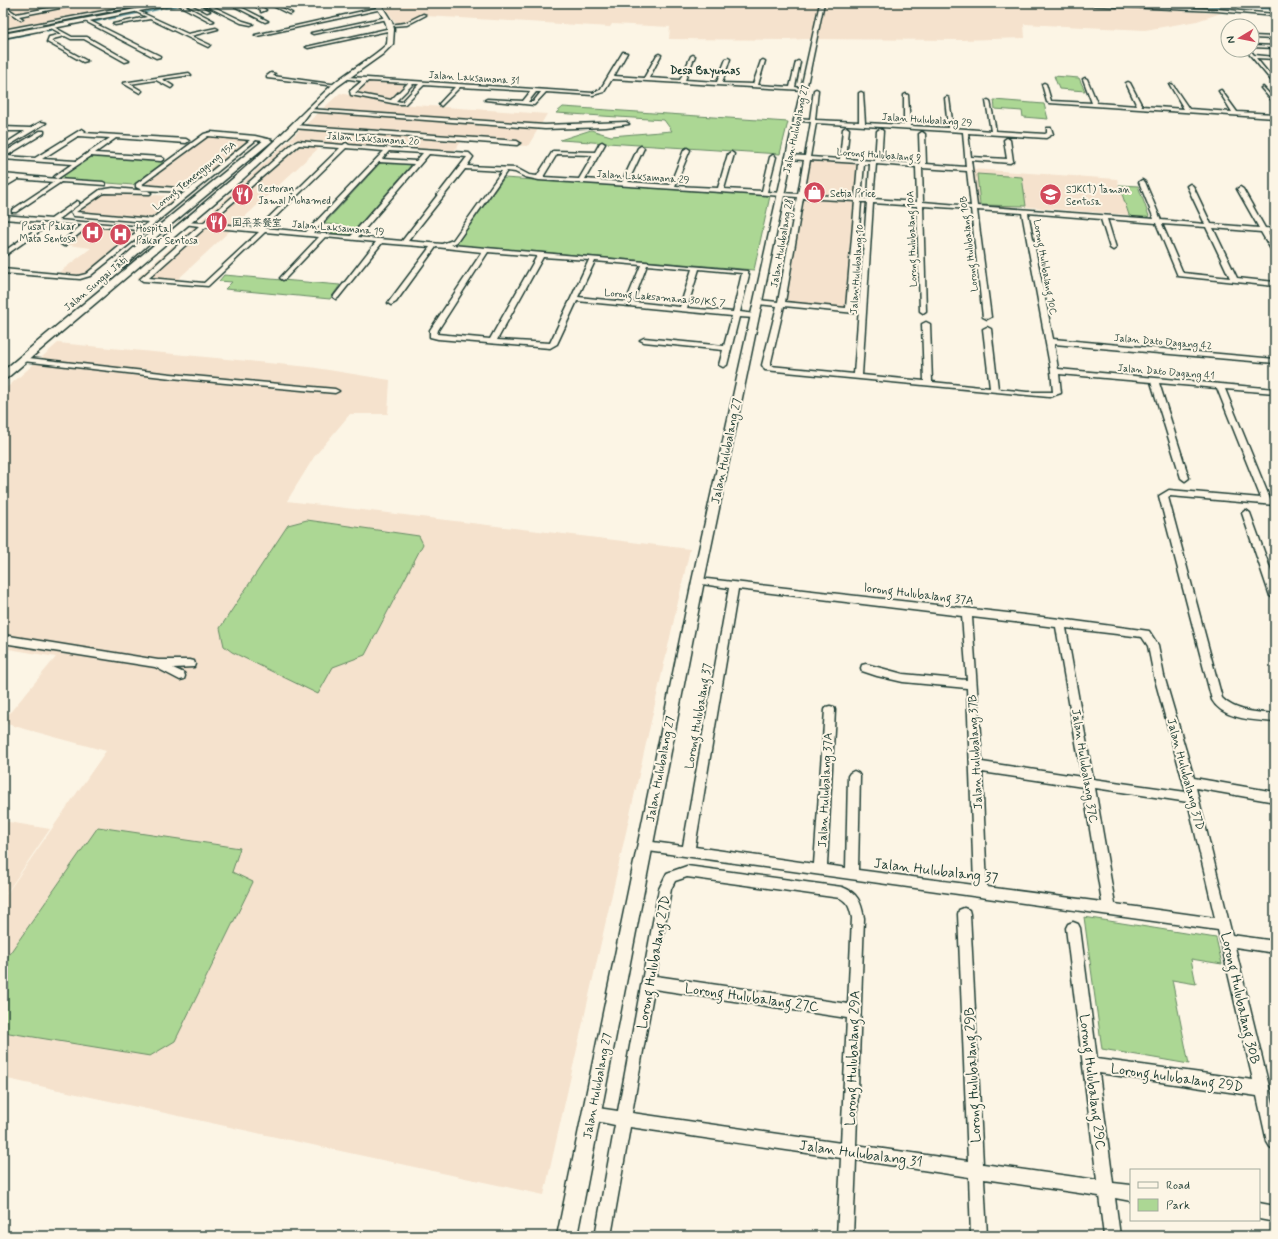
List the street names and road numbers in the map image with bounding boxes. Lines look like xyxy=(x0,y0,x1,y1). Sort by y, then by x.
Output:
street label: Jalan Laksamana 31 xyxy=(428,69,520,88)
street label: Jalan Hulubalang 27 xyxy=(780,84,813,175)
street label: Jalan Hulubalang 29 xyxy=(881,110,973,131)
street label: Jalan Laksamana 20 xyxy=(326,130,420,149)
street label: Lorong Temenggung 15A xyxy=(151,139,240,215)
street label: Lorong Hulubalang 9 xyxy=(836,146,922,167)
street label: Jalan Laksamana 29 xyxy=(596,168,690,187)
street label: Lorong Hulubalang 10A xyxy=(904,190,923,287)
street label: Lorong Hulubalang 10B xyxy=(957,195,984,292)
street label: Jalan Hulubalang 28 xyxy=(767,198,798,289)
street label: Jalan Laksamana 19 xyxy=(291,218,385,239)
street label: Lorong Hulubalang 10C xyxy=(1028,218,1059,317)
street label: Jalan Hulubalang 10 xyxy=(847,223,868,315)
street label: Jalan Sungai Jati xyxy=(62,254,131,315)
street label: Lorong Laksamana 30/KS 7 xyxy=(604,287,726,312)
street label: Jalan Dato Dagang 42 xyxy=(1113,332,1212,354)
street label: Jalan Dato Dagang 41 xyxy=(1117,362,1215,384)
street label: Jalan Hulubalang 27 xyxy=(708,397,746,506)
street label: lorong Hulubalang 37A xyxy=(863,580,975,611)
street label: Lorong Hulubalang 37 xyxy=(682,662,717,770)
street label: Jalan Hulubalang 37B xyxy=(965,694,987,810)
street label: Jalan Hulubalang 37C xyxy=(1067,708,1101,825)
street label: Jalan Hulubalang 27 xyxy=(643,715,679,824)
street label: Jalan Hulubalang 37D xyxy=(1162,716,1208,832)
street label: Jalan Hulubalang 37A xyxy=(815,732,837,848)
street label: Jalan Hulubalang 37 xyxy=(873,854,999,889)
street label: Lorong Hulubalang 27D xyxy=(633,894,677,1031)
street label: Lorong Hulubalang 30B xyxy=(1214,931,1264,1066)
street label: Lorong Hulubalang 27C xyxy=(683,980,820,1018)
street label: Lorong Hulubalang 29A xyxy=(842,990,866,1126)
street label: Lorong Hulubalang 29B xyxy=(960,1007,988,1143)
street label: Lorong Hulubalang 29C xyxy=(1073,1013,1109,1151)
street label: Jalan Hulubalang 27 xyxy=(580,1032,616,1141)
street label: Lorong hulubalang 29D xyxy=(1109,1060,1244,1098)
street label: Jalan Hulubalang 31 xyxy=(798,1136,924,1173)

